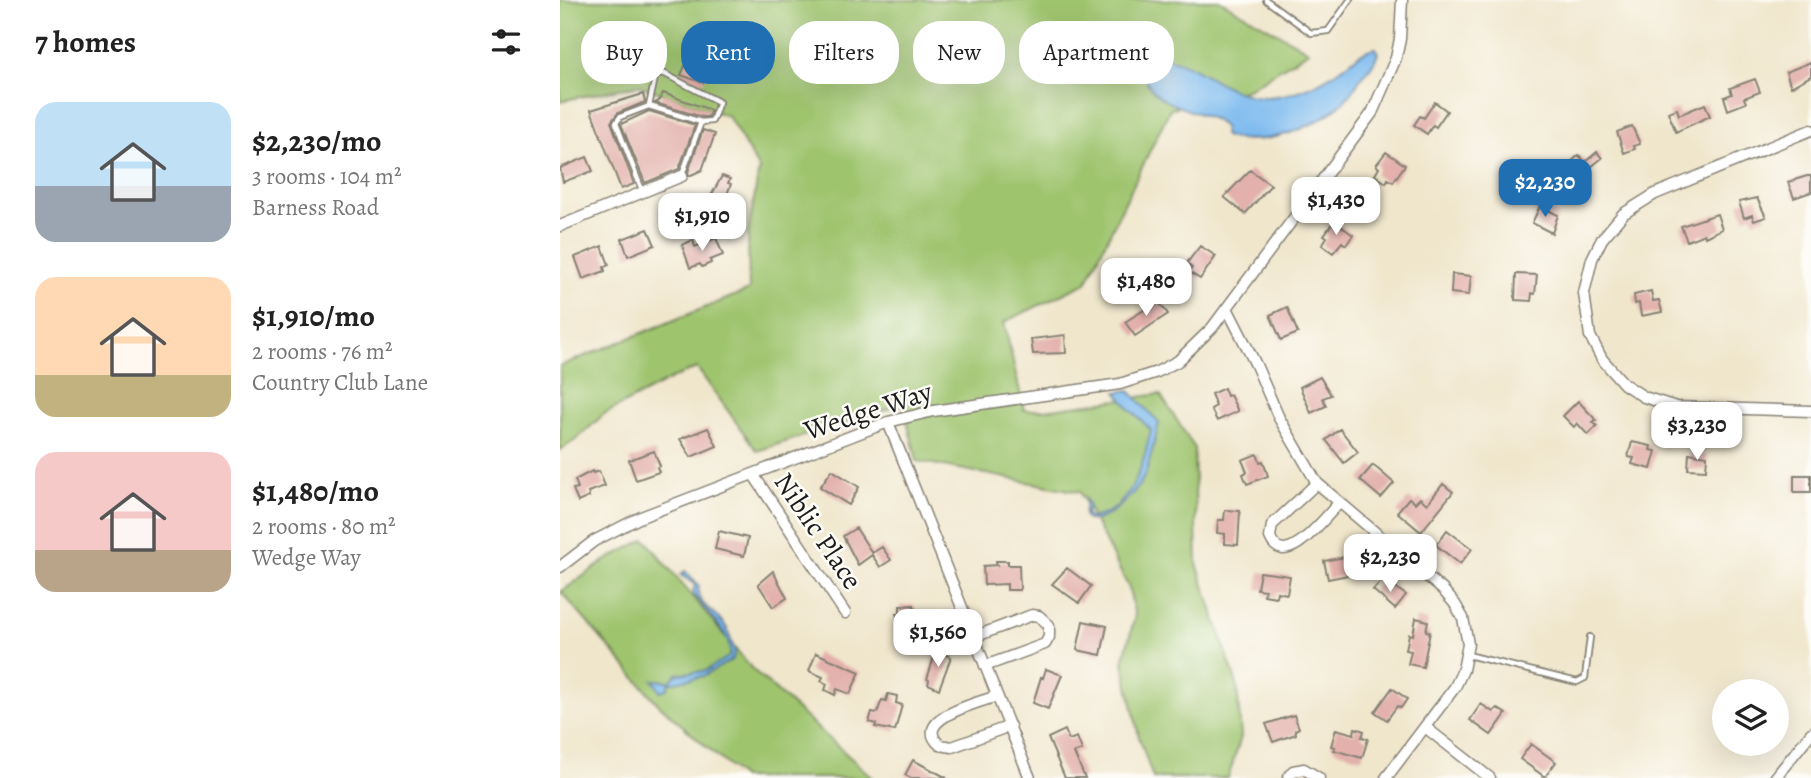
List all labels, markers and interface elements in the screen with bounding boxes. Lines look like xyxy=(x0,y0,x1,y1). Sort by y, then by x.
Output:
chip: Buy xyxy=(581,21,667,84)
chip: Rent xyxy=(681,21,775,84)
chip: Filters xyxy=(789,21,899,84)
chip: New xyxy=(913,21,1005,84)
chip: Apartment xyxy=(1019,21,1174,84)
text: 7 homes xyxy=(35,22,136,62)
icon: filters xyxy=(487,23,525,61)
text: $2,230/mo xyxy=(252,121,382,161)
icon: home xyxy=(91,130,175,214)
pin: $2,230 xyxy=(1488,160,1602,219)
text: 3 rooms · 104 m² xyxy=(252,161,401,192)
text: $2,230 xyxy=(1515,166,1575,197)
pin: $1,430 xyxy=(1279,177,1393,237)
text: $1,430 xyxy=(1307,184,1365,215)
text: Barness Road xyxy=(252,192,379,223)
pin: $1,910 xyxy=(645,194,759,253)
text: $1,910 xyxy=(674,200,730,231)
pin: $1,480 xyxy=(1089,258,1203,318)
text: $1,480 xyxy=(1117,265,1175,296)
text: $1,910/mo xyxy=(252,296,375,336)
icon: home xyxy=(91,305,175,389)
text: 2 rooms · 76 m² xyxy=(252,336,393,367)
text: Country Club Lane xyxy=(252,367,428,398)
street label: Wedge Way xyxy=(798,372,937,450)
pin: $3,230 xyxy=(1640,402,1754,462)
text: $3,230 xyxy=(1667,409,1727,440)
street label: Niblic Place xyxy=(765,465,871,597)
text: $1,480/mo xyxy=(252,471,379,511)
icon: home xyxy=(91,480,175,564)
text: 2 rooms · 80 m² xyxy=(252,511,396,542)
pin: $2,230 xyxy=(1333,534,1447,594)
text: $2,230 xyxy=(1360,541,1420,572)
text: Wedge Way xyxy=(252,542,361,573)
pin: $1,560 xyxy=(881,610,995,669)
text: $1,560 xyxy=(909,616,967,647)
map controls xyxy=(1712,679,1789,756)
button: layers xyxy=(1712,679,1789,756)

